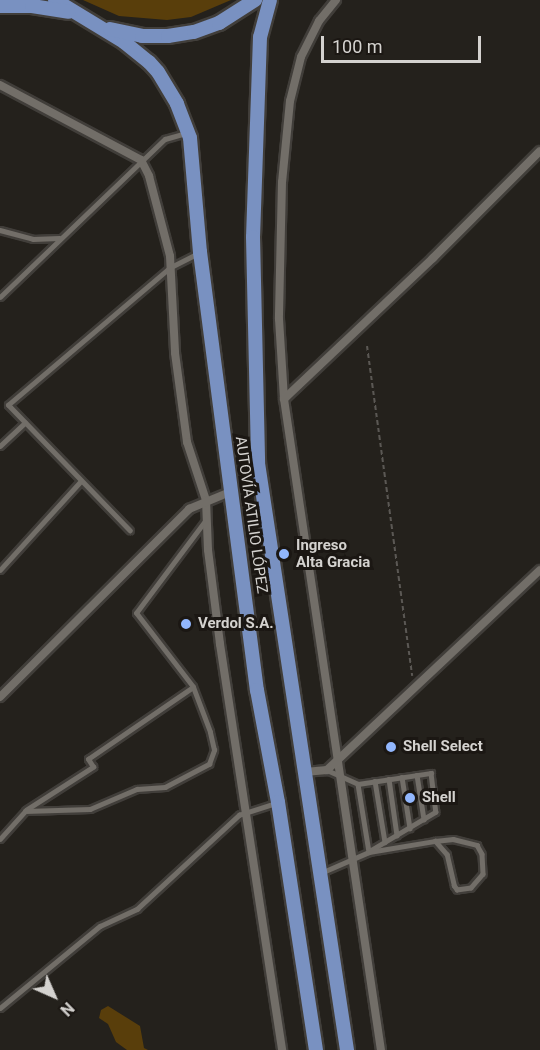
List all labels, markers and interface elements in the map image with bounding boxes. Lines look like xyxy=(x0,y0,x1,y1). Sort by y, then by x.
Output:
scale bar xyxy=(324,24,484,62)
text: 100 m xyxy=(332,36,383,57)
street label: AUTOVÍA ATILIO LÓPEZ xyxy=(231,435,271,595)
place label: Ingreso Alta Gracia xyxy=(296,536,370,571)
marker: Ingreso Alta Gracia xyxy=(277,547,291,561)
place label: Verdol S.A. xyxy=(198,615,274,633)
marker: Verdol S.A. xyxy=(179,617,193,631)
place label: Shell Select xyxy=(403,738,483,756)
marker: Shell Select xyxy=(384,740,398,754)
place label: Shell xyxy=(422,789,456,807)
marker: Shell xyxy=(403,791,417,805)
north arrow xyxy=(24,966,84,1026)
text: N xyxy=(56,998,78,1020)

